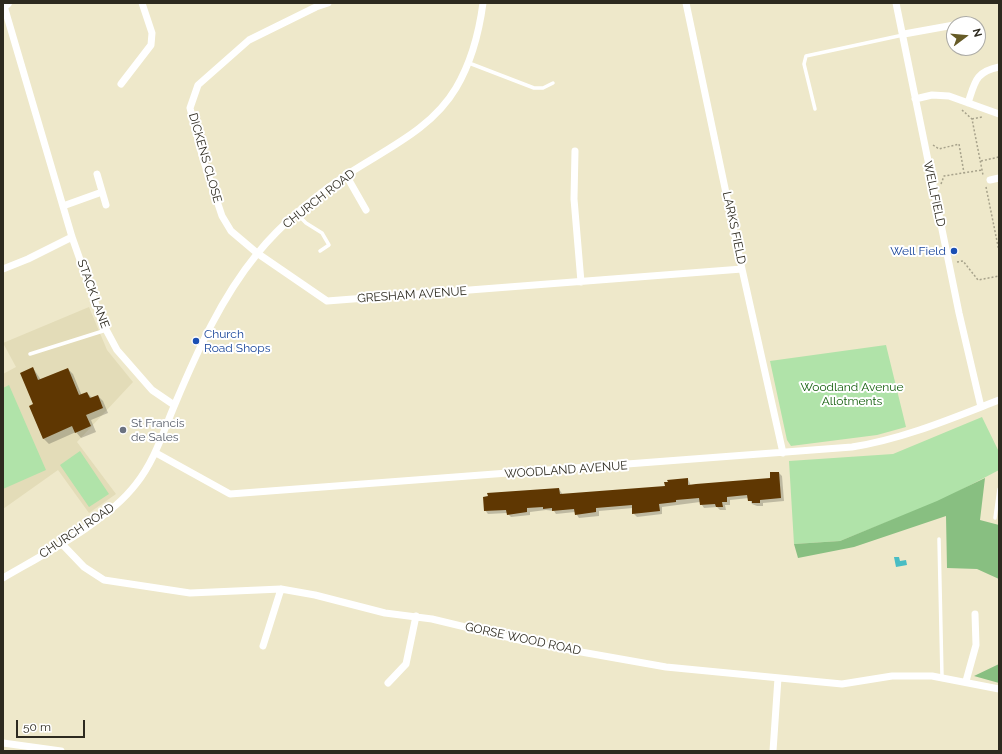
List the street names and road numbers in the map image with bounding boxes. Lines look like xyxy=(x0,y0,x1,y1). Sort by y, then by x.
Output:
street label: DICKENS CLOSE xyxy=(185,111,225,205)
street label: WELLFIELD xyxy=(920,160,948,228)
street label: CHURCH ROAD xyxy=(280,166,358,232)
street label: LARKS FIELD xyxy=(719,190,749,266)
street label: STACK LANE xyxy=(74,258,112,330)
street label: GRESHAM AVENUE xyxy=(357,284,467,306)
street label: WOODLAND AVENUE xyxy=(504,459,628,481)
street label: CHURCH ROAD xyxy=(37,501,117,561)
street label: GORSE WOOD ROAD xyxy=(464,620,582,658)

